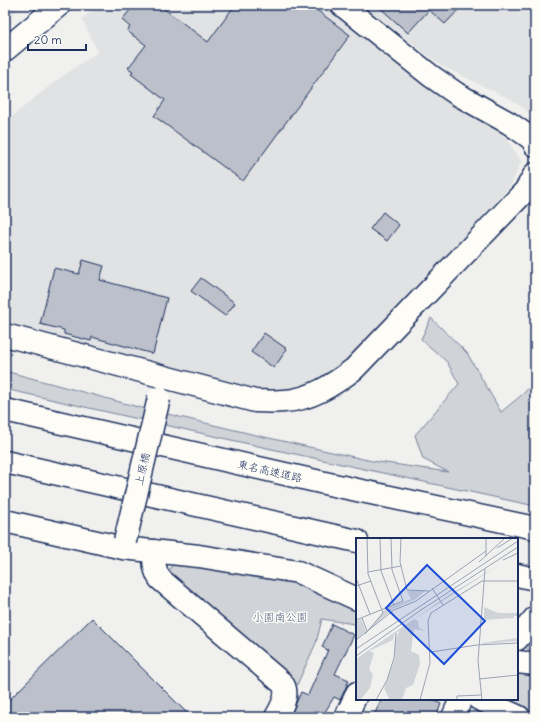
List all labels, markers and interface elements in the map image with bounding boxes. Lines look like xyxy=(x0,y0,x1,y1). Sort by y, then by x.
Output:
scale bar xyxy=(28,26,86,52)
text: 20 m xyxy=(34,32,62,47)
street label: 上原橋 xyxy=(131,451,153,487)
street label: 東名高速道路 xyxy=(236,457,304,485)
inset map xyxy=(356,538,518,700)
park label: 小園南公園 xyxy=(253,610,308,624)

